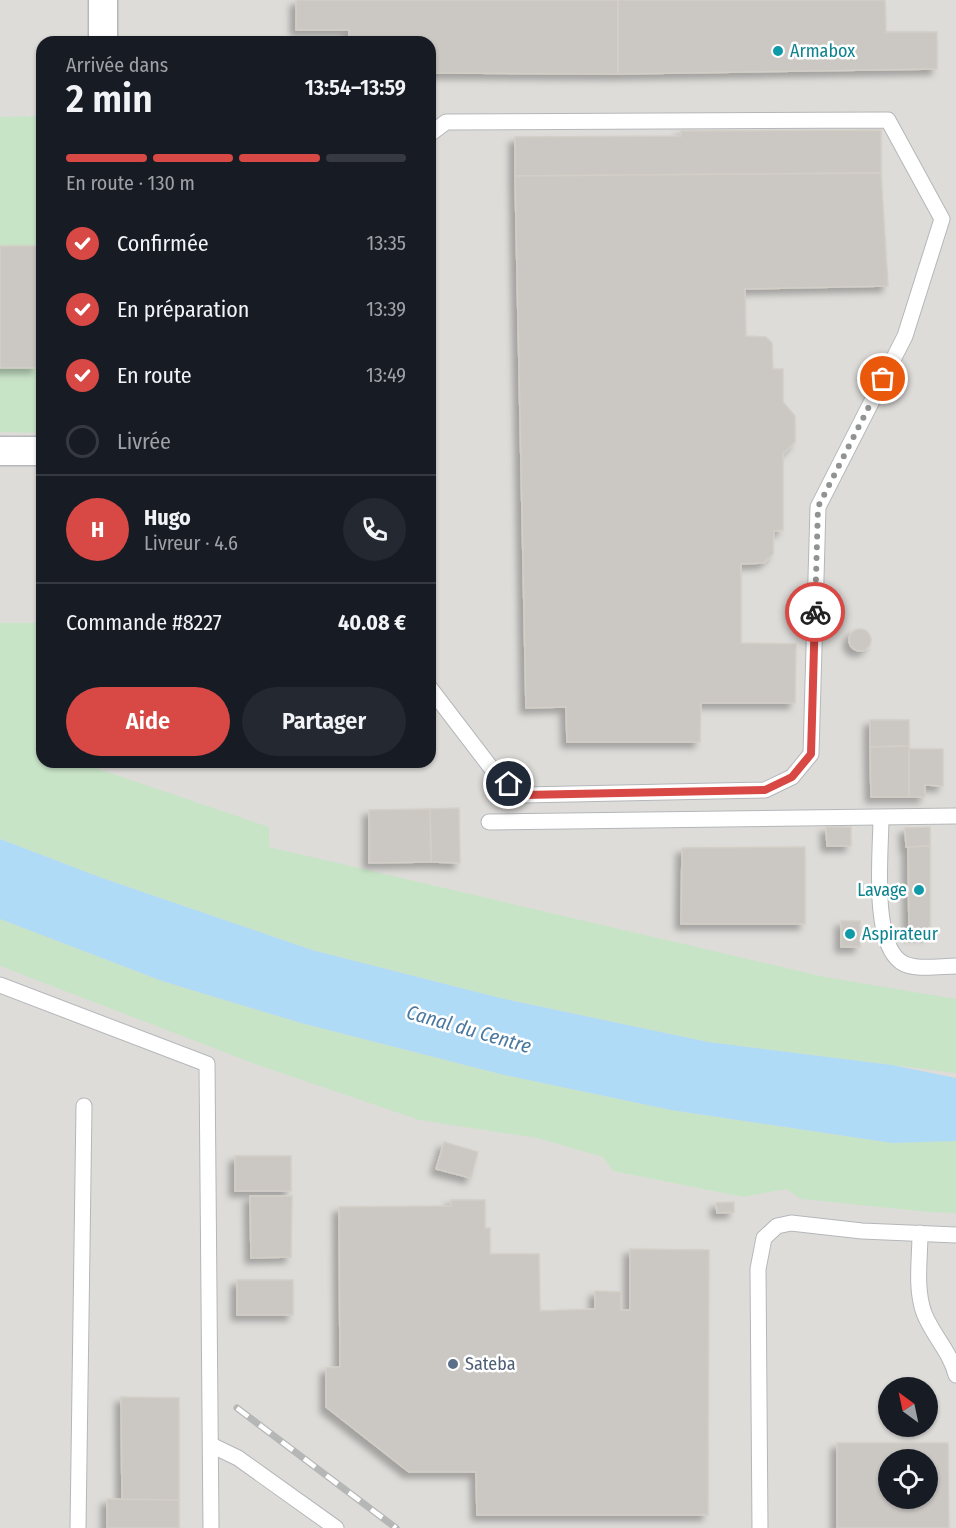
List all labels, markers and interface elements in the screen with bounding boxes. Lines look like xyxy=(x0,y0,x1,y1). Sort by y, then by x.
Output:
place label: Armabox xyxy=(790,40,855,62)
marker: Armabox xyxy=(771,44,785,58)
text: Arrivée dans xyxy=(66,53,168,77)
text: 13:54–13:59 xyxy=(305,74,406,101)
text: 2 min xyxy=(66,76,153,122)
text: En route · 130 m xyxy=(66,171,195,195)
icon: check xyxy=(66,227,99,260)
text: Confirmée xyxy=(117,230,209,257)
text: 13:35 xyxy=(367,231,406,255)
icon: check xyxy=(66,293,99,326)
text: En préparation xyxy=(117,296,249,323)
text: 13:39 xyxy=(366,297,406,321)
pin xyxy=(857,353,908,404)
icon: check xyxy=(66,359,99,392)
text: En route xyxy=(117,362,192,389)
icon: bag xyxy=(866,362,899,395)
text: 13:49 xyxy=(366,363,406,387)
text: Livrée xyxy=(117,428,171,455)
button: phone xyxy=(343,498,406,561)
text: Hugo xyxy=(144,504,191,531)
text: H xyxy=(91,516,104,543)
text: Livreur · 4.6 xyxy=(144,531,238,555)
courier xyxy=(785,582,845,642)
icon: bike xyxy=(799,596,832,629)
text: Commande #8227 xyxy=(66,609,222,636)
text: 40.08 € xyxy=(338,609,406,636)
button: Aide xyxy=(66,687,230,756)
button: Partager xyxy=(242,687,406,756)
pin xyxy=(483,758,534,809)
icon: home xyxy=(492,767,525,800)
place label: Lavage xyxy=(857,879,907,901)
marker: Lavage xyxy=(912,883,926,897)
place label: Aspirateur xyxy=(862,923,939,945)
marker: Aspirateur xyxy=(843,927,857,941)
water label: Canal du Centre xyxy=(404,1000,534,1058)
place label: Sateba xyxy=(465,1353,516,1375)
marker: Sateba xyxy=(446,1357,460,1371)
north arrow xyxy=(878,1377,938,1437)
map controls xyxy=(878,1377,938,1509)
button: locate xyxy=(878,1449,938,1509)

